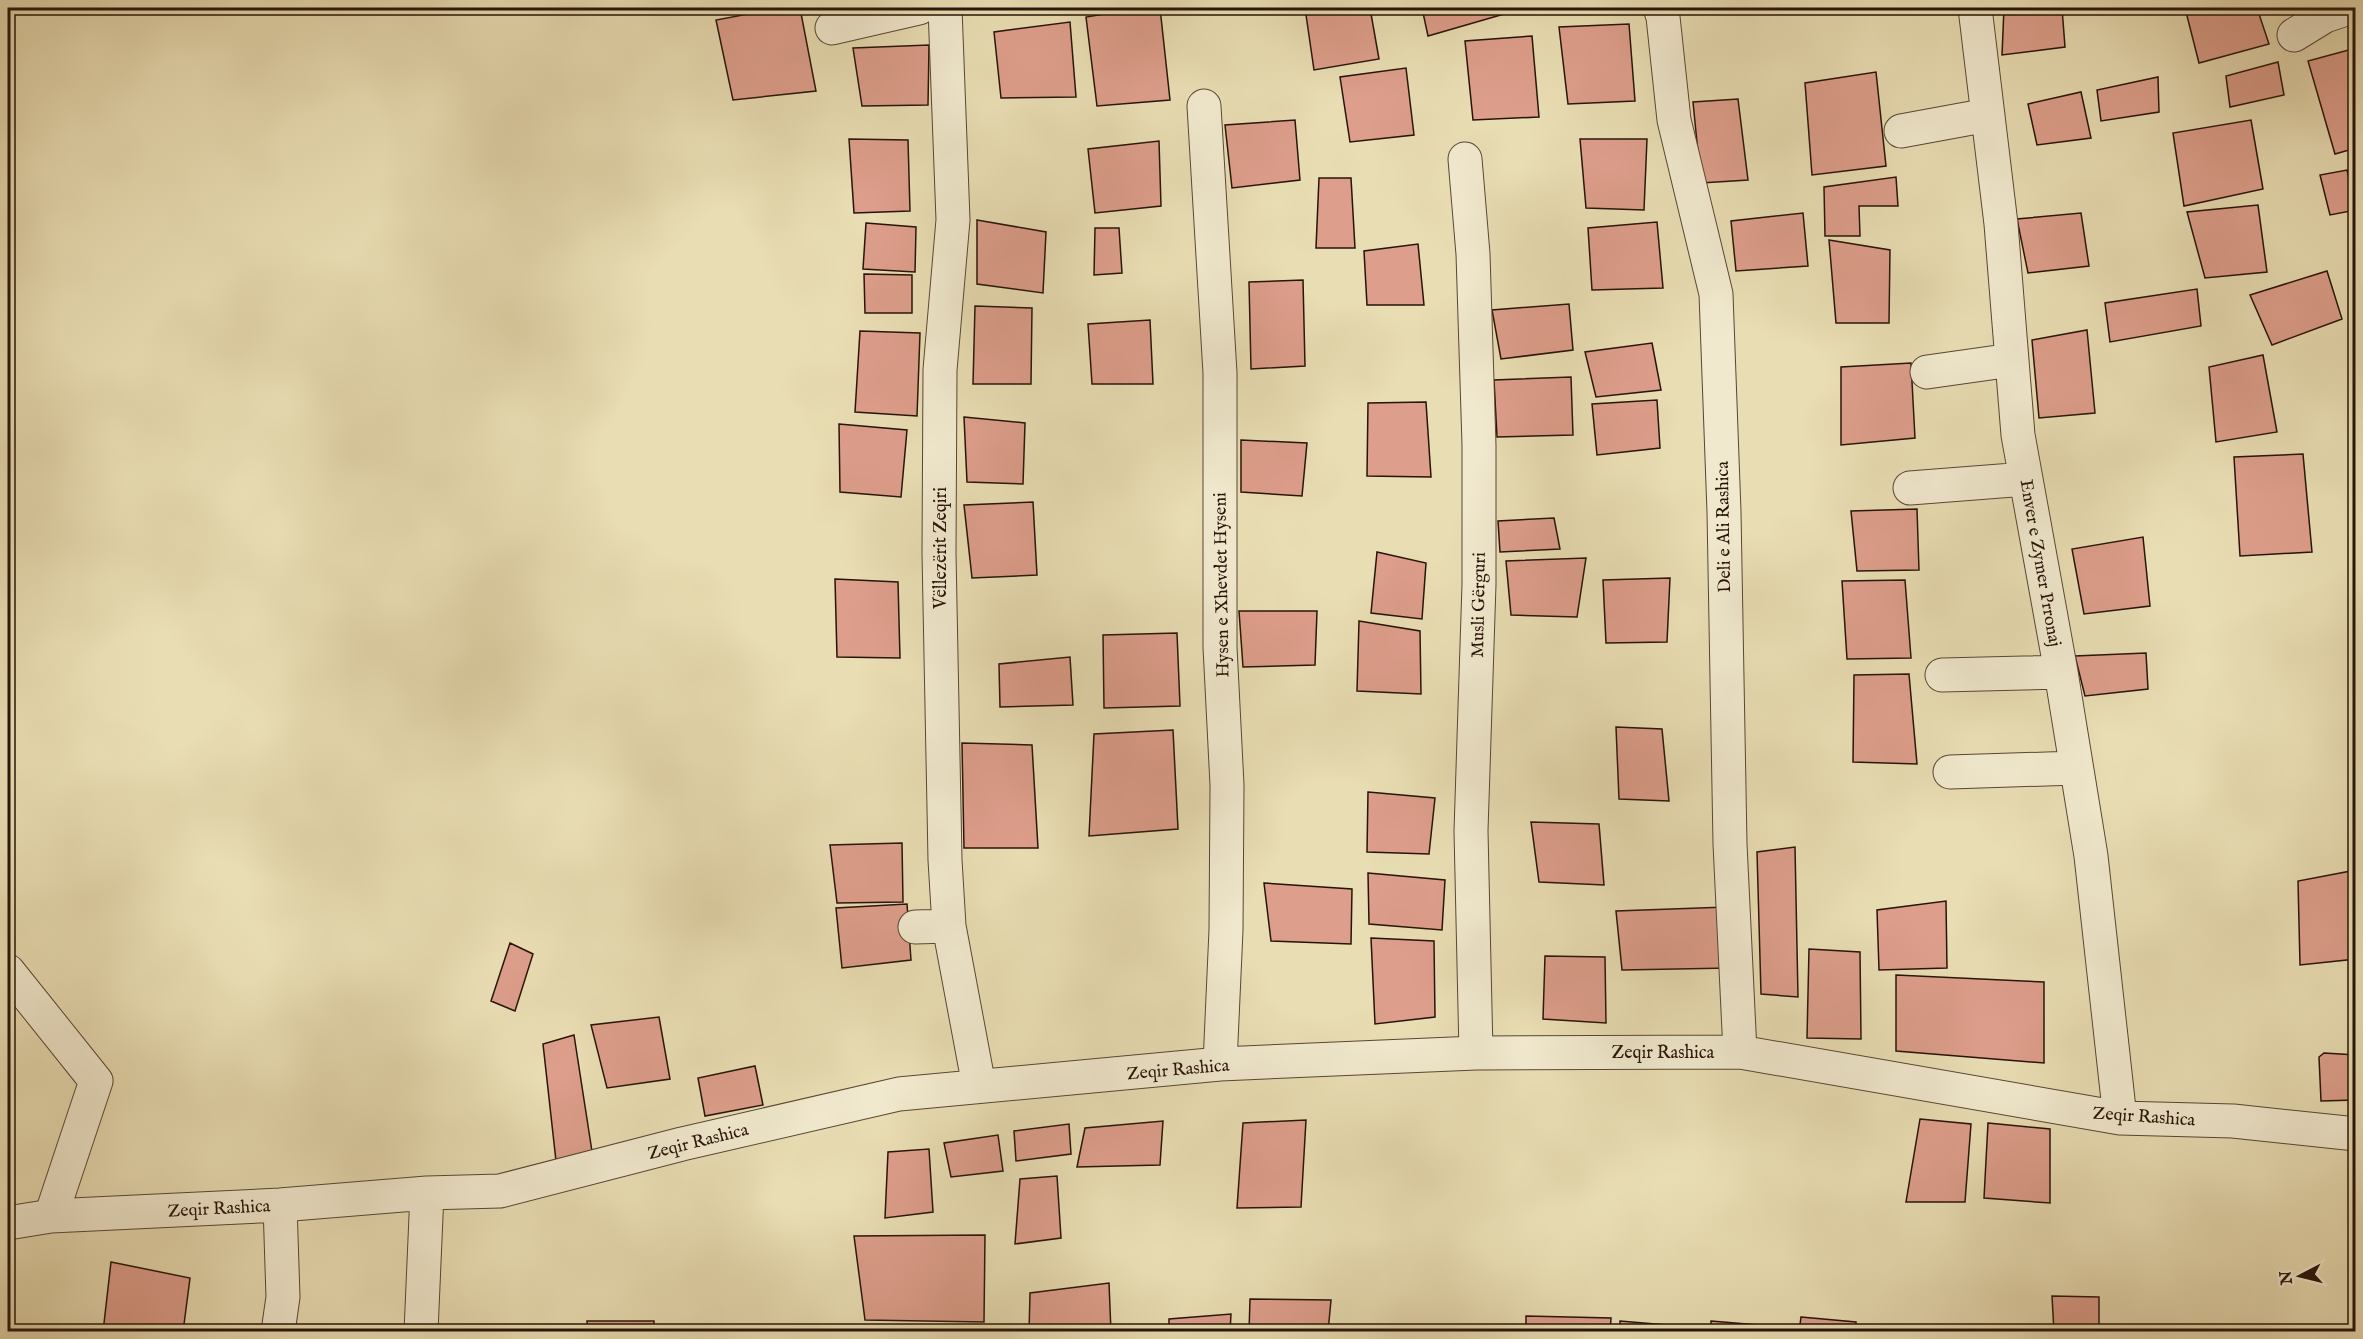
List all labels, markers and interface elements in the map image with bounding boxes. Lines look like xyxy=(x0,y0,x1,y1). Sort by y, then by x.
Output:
street label: Deli e Ali Rashica xyxy=(1712,461,1737,593)
street label: Enver e Zymer Prronaj xyxy=(2013,478,2066,649)
street label: Vëllezërit Zeqiri xyxy=(930,487,953,610)
street label: Hysen e Xhevdet Hyseni xyxy=(1209,492,1236,678)
street label: Musli Gërguri xyxy=(1467,552,1492,658)
street label: Zeqir Rashica xyxy=(1612,1042,1715,1065)
street label: Zeqir Rashica xyxy=(1126,1055,1231,1086)
street label: Zeqir Rashica xyxy=(2092,1102,2196,1133)
street label: Zeqir Rashica xyxy=(646,1119,751,1166)
street label: Zeqir Rashica xyxy=(167,1195,271,1224)
north arrow xyxy=(2270,1246,2330,1306)
text: N xyxy=(2276,1269,2298,1287)

